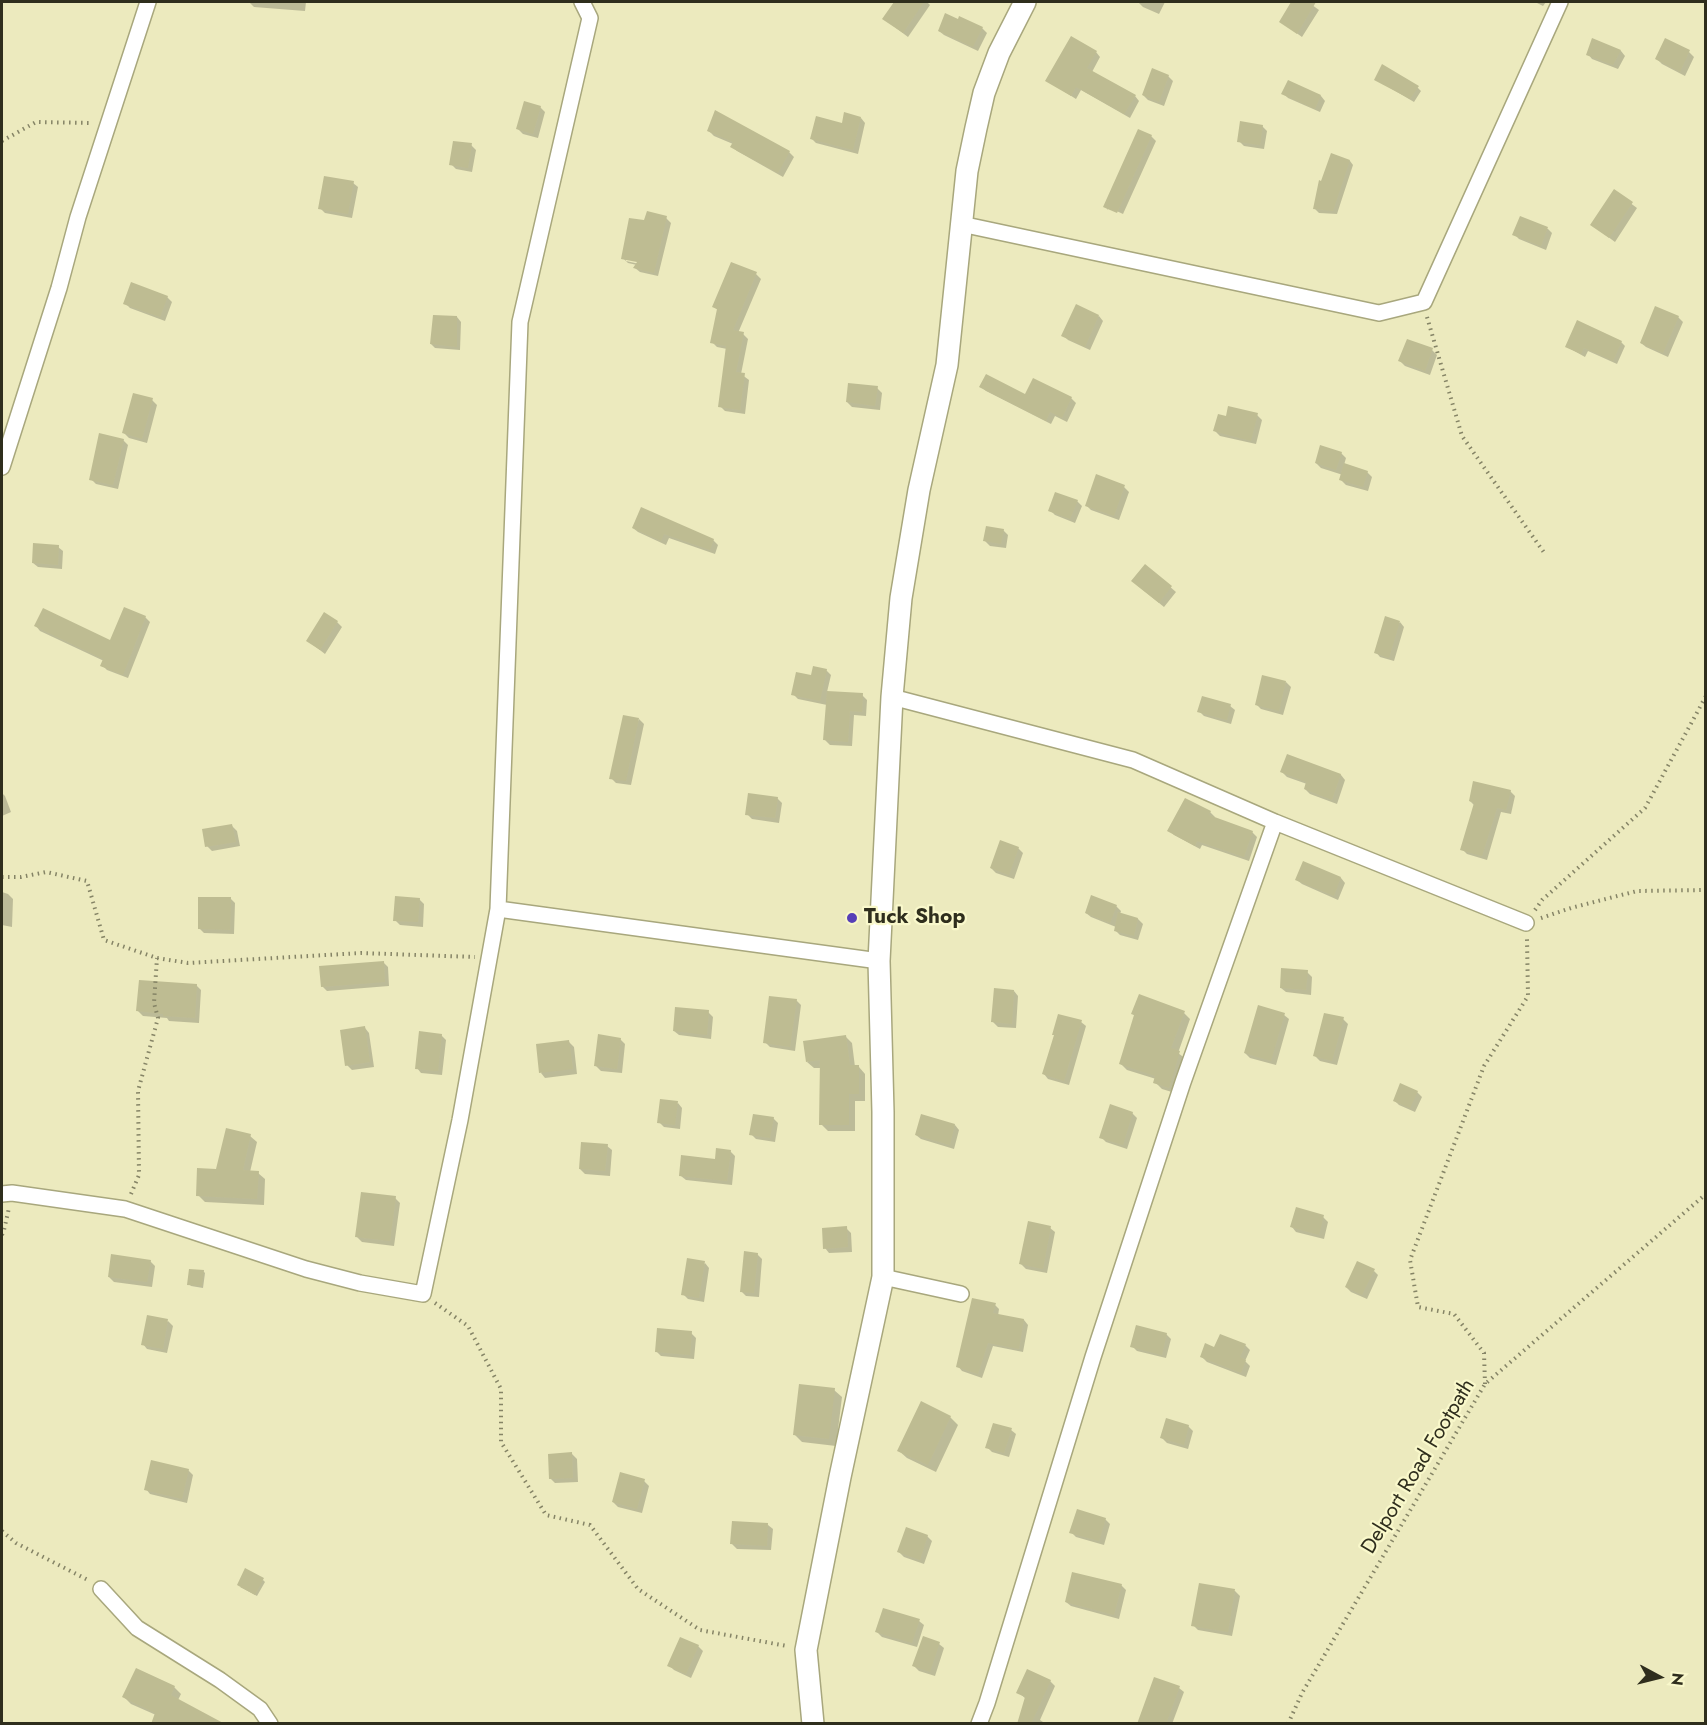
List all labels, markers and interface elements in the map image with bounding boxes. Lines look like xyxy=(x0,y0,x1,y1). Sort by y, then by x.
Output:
place label: Tuck Shop xyxy=(864,905,965,931)
marker: Tuck Shop xyxy=(845,911,859,925)
street label: Delport Road Footpath xyxy=(1357,1375,1481,1559)
north arrow xyxy=(1629,1647,1689,1707)
text: N xyxy=(1665,1672,1690,1687)

